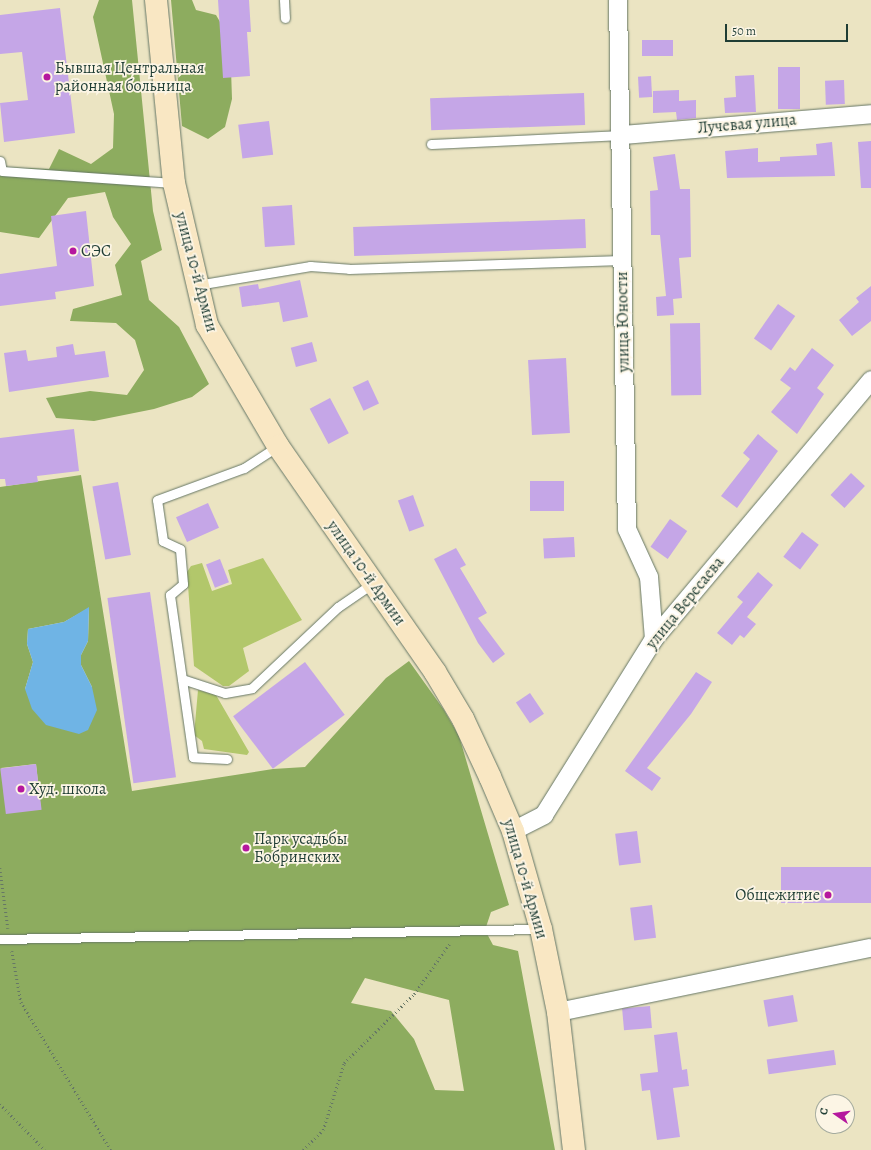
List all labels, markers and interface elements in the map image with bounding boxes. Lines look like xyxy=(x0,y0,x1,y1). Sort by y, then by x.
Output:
scale bar xyxy=(727,16,850,42)
text: 50 m xyxy=(732,23,756,39)
place label: Бывшая Центральная районная больница xyxy=(55,58,204,96)
marker: Бывшая Центральная районная больница xyxy=(42,72,52,82)
street label: Лучевая улица xyxy=(697,110,797,138)
street label: улица 10-й Армии xyxy=(171,210,221,334)
place label: СЭС xyxy=(81,241,111,261)
marker: СЭС xyxy=(68,246,78,256)
street label: улица Юности xyxy=(613,271,633,373)
street label: улица 10-й Армии xyxy=(323,517,409,629)
street label: улица Вересаева xyxy=(642,553,728,653)
place label: Худ. школа xyxy=(29,779,107,799)
marker: Худ. школа xyxy=(16,784,26,794)
street label: улица 10-й Армии xyxy=(499,817,551,941)
place label: Парк усадьбы Бобринских xyxy=(254,829,347,867)
marker: Парк усадьбы Бобринских xyxy=(241,843,251,853)
place label: Общежитие xyxy=(735,885,820,905)
marker: Общежитие xyxy=(823,890,833,900)
north arrow xyxy=(815,1094,855,1134)
text: С xyxy=(816,1106,832,1116)

